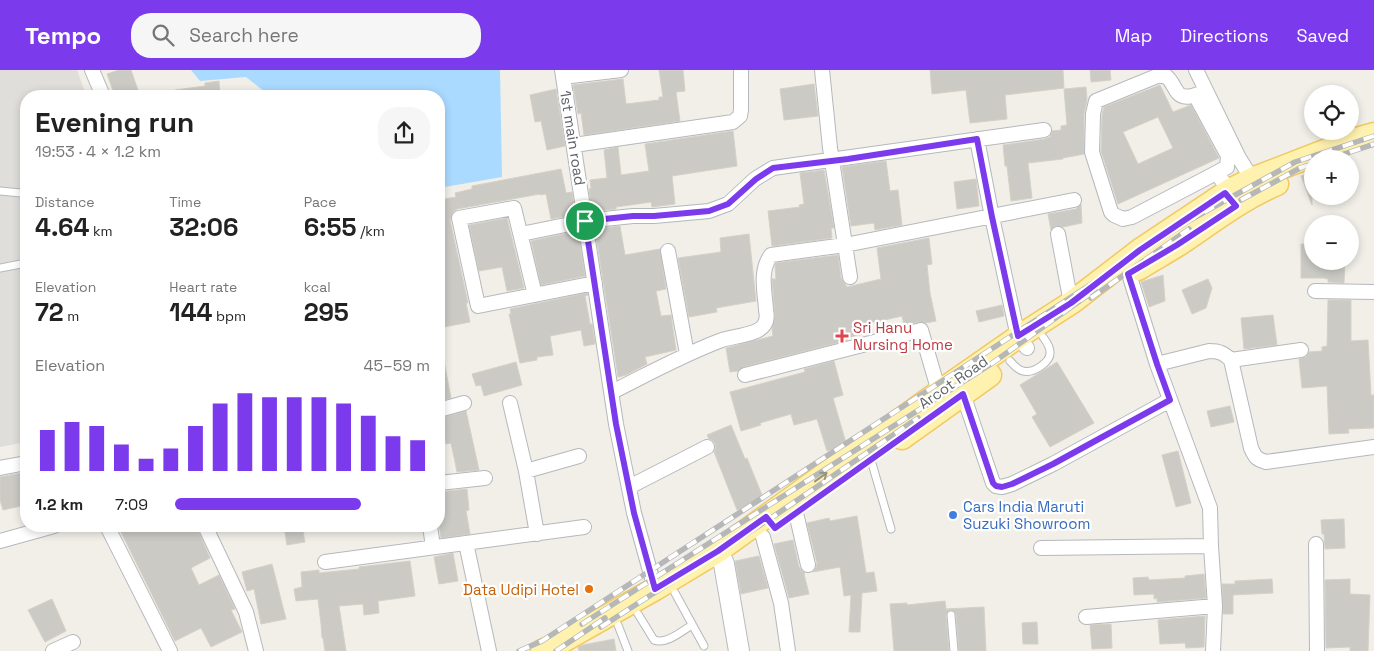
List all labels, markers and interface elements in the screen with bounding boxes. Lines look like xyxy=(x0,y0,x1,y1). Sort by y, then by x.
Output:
search box xyxy=(131,13,481,58)
text: Tempo xyxy=(25,20,101,51)
icon: search xyxy=(149,21,177,49)
text: Search here xyxy=(189,23,299,48)
text: Map xyxy=(1115,24,1152,47)
text: Directions xyxy=(1180,24,1269,47)
text: Saved xyxy=(1297,24,1349,47)
map controls xyxy=(1304,85,1359,270)
button: locate xyxy=(1304,85,1359,140)
street label: 1st main road xyxy=(556,89,590,187)
text: Evening run xyxy=(35,104,194,140)
button: share xyxy=(378,107,430,159)
text: 19:53 · 4 × 1.2 km xyxy=(35,141,161,162)
button: + xyxy=(1304,150,1359,205)
text: Distance xyxy=(35,193,95,211)
text: Time xyxy=(169,193,201,211)
text: Pace xyxy=(304,193,336,211)
pin xyxy=(564,200,606,242)
icon: arrive xyxy=(571,207,599,235)
text: 4.64 xyxy=(35,211,89,243)
text: 32:06 xyxy=(169,211,238,243)
text: 6:55 xyxy=(304,211,357,243)
button: − xyxy=(1304,215,1359,270)
text: km xyxy=(89,222,113,240)
text: /km xyxy=(357,222,385,240)
text: Elevation xyxy=(35,278,96,296)
text: Heart rate xyxy=(169,278,237,296)
text: kcal xyxy=(304,278,331,296)
text: 72 xyxy=(35,296,64,328)
text: 144 xyxy=(169,296,212,328)
text: 295 xyxy=(304,296,349,328)
text: m xyxy=(64,307,79,325)
text: bpm xyxy=(212,307,246,325)
place label: Sri Hanu Nursing Home xyxy=(853,318,953,354)
marker: Sri Hanu Nursing Home xyxy=(835,329,849,343)
street label: Arcot Road xyxy=(915,351,991,413)
text: Elevation xyxy=(35,355,105,376)
text: 45–59 m xyxy=(363,355,430,376)
one-way arrow xyxy=(813,472,827,482)
text: 1.2 km xyxy=(35,494,83,515)
text: 7:09 xyxy=(115,494,148,515)
place label: Cars India Maruti Suzuki Showroom xyxy=(963,497,1090,533)
marker: Cars India Maruti Suzuki Showroom xyxy=(947,509,959,521)
place label: Data Udipi Hotel xyxy=(463,580,579,599)
marker: Data Udipi Hotel xyxy=(583,583,595,595)

